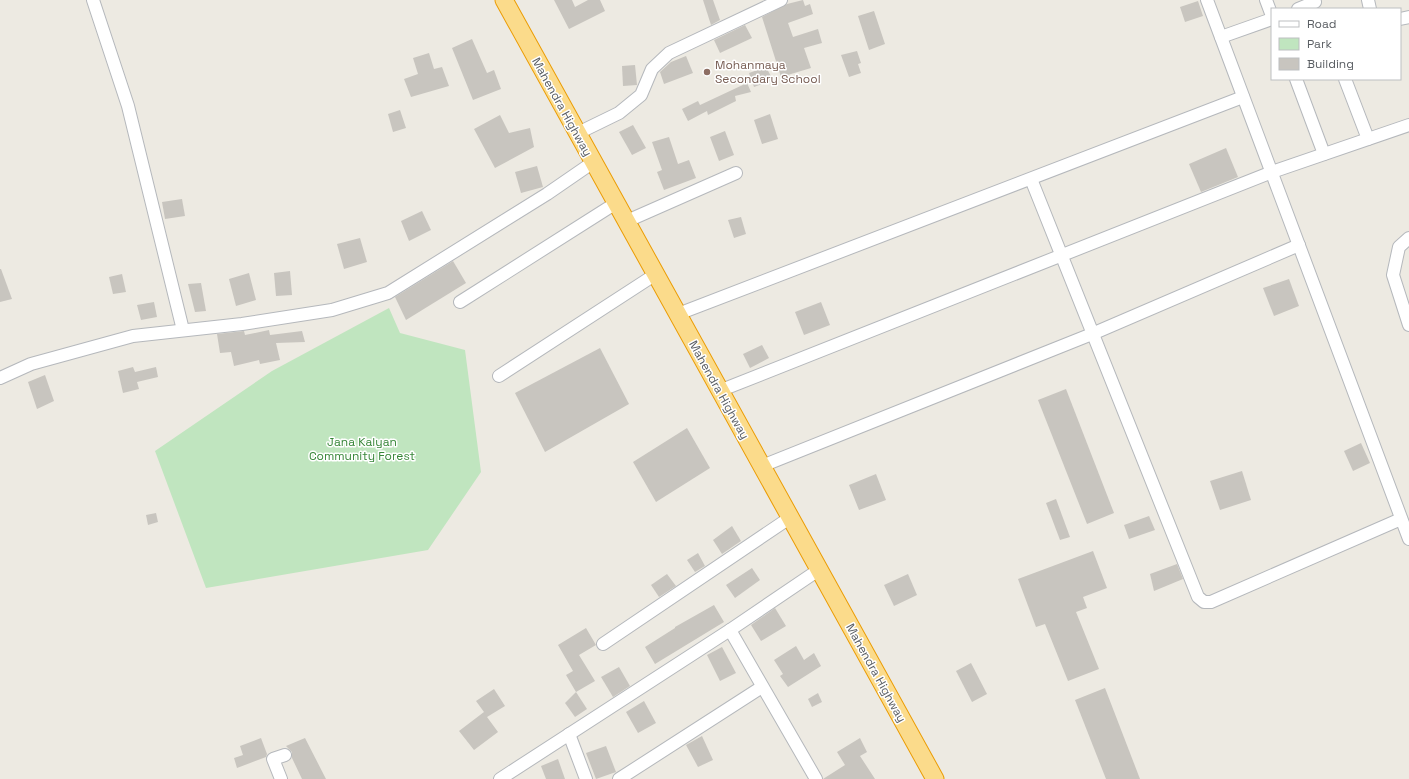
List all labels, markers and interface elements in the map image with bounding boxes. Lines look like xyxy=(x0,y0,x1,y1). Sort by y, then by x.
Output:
legend xyxy=(1271,8,1401,80)
text: Road xyxy=(1307,16,1336,32)
text: Park xyxy=(1307,36,1332,52)
street label: Mahendra Highway xyxy=(528,55,596,159)
text: Building xyxy=(1307,56,1354,72)
place label: Mohanmaya Secondary School xyxy=(715,57,821,87)
marker: Mohanmaya Secondary School xyxy=(702,67,712,77)
street label: Mahendra Highway xyxy=(685,338,753,442)
park label: Jana Kalyan Community Forest xyxy=(309,434,415,464)
street label: Mahendra Highway xyxy=(842,621,910,725)

